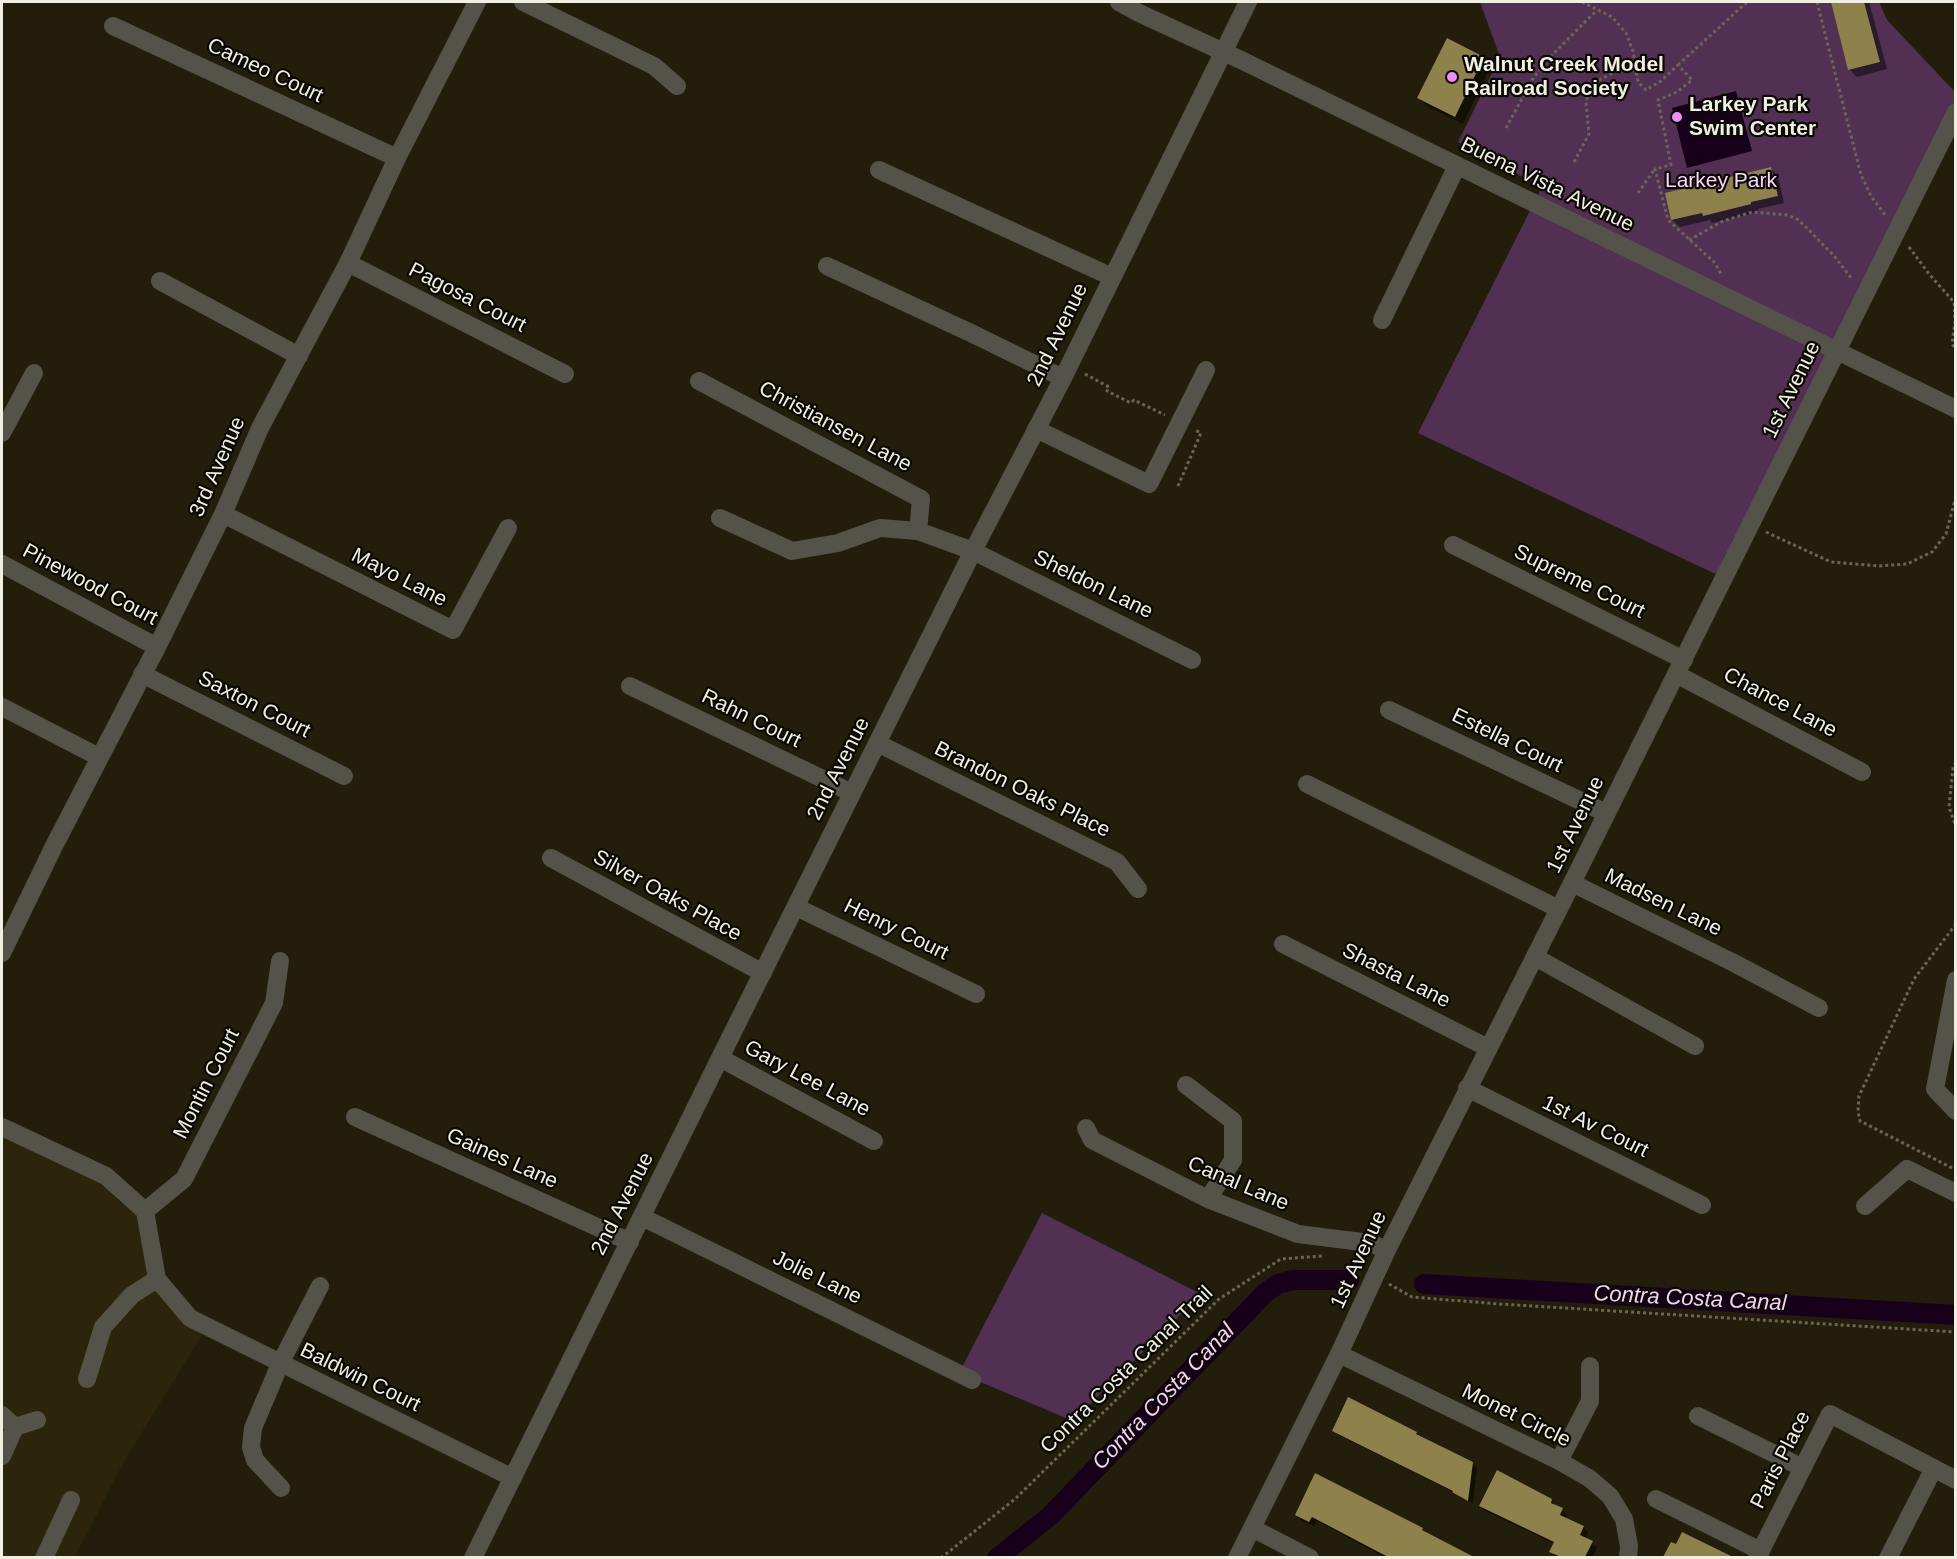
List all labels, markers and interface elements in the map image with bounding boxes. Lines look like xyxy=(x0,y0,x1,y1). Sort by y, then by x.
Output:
street label: Cameo Court xyxy=(203,33,327,109)
place label: Walnut Creek Model Railroad Society xyxy=(1464,52,1664,102)
marker: Walnut Creek Model Railroad Society xyxy=(1445,70,1459,84)
place label: Larkey Park Swim Center xyxy=(1689,92,1816,142)
marker: Larkey Park Swim Center xyxy=(1670,110,1684,124)
street label: Buena Vista Avenue xyxy=(1456,132,1638,238)
park label: Larkey Park xyxy=(1665,168,1777,194)
street label: Pagosa Court xyxy=(404,258,530,338)
street label: 2nd Avenue xyxy=(1022,279,1094,391)
street label: 1st Avenue xyxy=(1758,337,1826,443)
street label: Christiansen Lane xyxy=(754,376,916,478)
street label: 3rd Avenue xyxy=(185,413,251,521)
street label: Pinewood Court xyxy=(18,539,162,631)
street label: Supreme Court xyxy=(1509,539,1649,625)
street label: Mayo Lane xyxy=(347,543,451,613)
street label: Sheldon Lane xyxy=(1029,545,1157,625)
street label: Chance Lane xyxy=(1719,663,1841,743)
street label: Saxton Court xyxy=(194,666,314,744)
street label: Rahn Court xyxy=(697,684,805,754)
street label: Estella Court xyxy=(1447,703,1567,779)
street label: 2nd Avenue xyxy=(802,714,876,824)
street label: Brandon Oaks Place xyxy=(930,736,1114,844)
street label: 1st Avenue xyxy=(1542,772,1610,878)
street label: Silver Oaks Place xyxy=(588,845,746,947)
street label: Madsen Lane xyxy=(1600,864,1726,942)
street label: Henry Court xyxy=(840,894,952,966)
street label: Shasta Lane xyxy=(1338,938,1454,1014)
street label: Montin Court xyxy=(168,1025,246,1143)
street label: Gary Lee Lane xyxy=(740,1035,874,1123)
street label: 1st Av Court xyxy=(1538,1090,1652,1164)
street label: Gaines Lane xyxy=(442,1123,562,1195)
street label: 2nd Avenue xyxy=(586,1149,660,1259)
street label: Canal Lane xyxy=(1184,1151,1292,1217)
street label: 1st Avenue xyxy=(1325,1207,1393,1313)
street label: Jolie Lane xyxy=(768,1246,866,1310)
street label: Contra Costa Canal Trail xyxy=(1035,1281,1219,1459)
water label: Contra Costa Canal xyxy=(1593,1281,1787,1317)
water label: Contra Costa Canal xyxy=(1087,1318,1241,1476)
street label: Baldwin Court xyxy=(296,1338,424,1418)
street label: Monet Circle xyxy=(1458,1379,1574,1453)
street label: Paris Place xyxy=(1746,1407,1816,1513)

